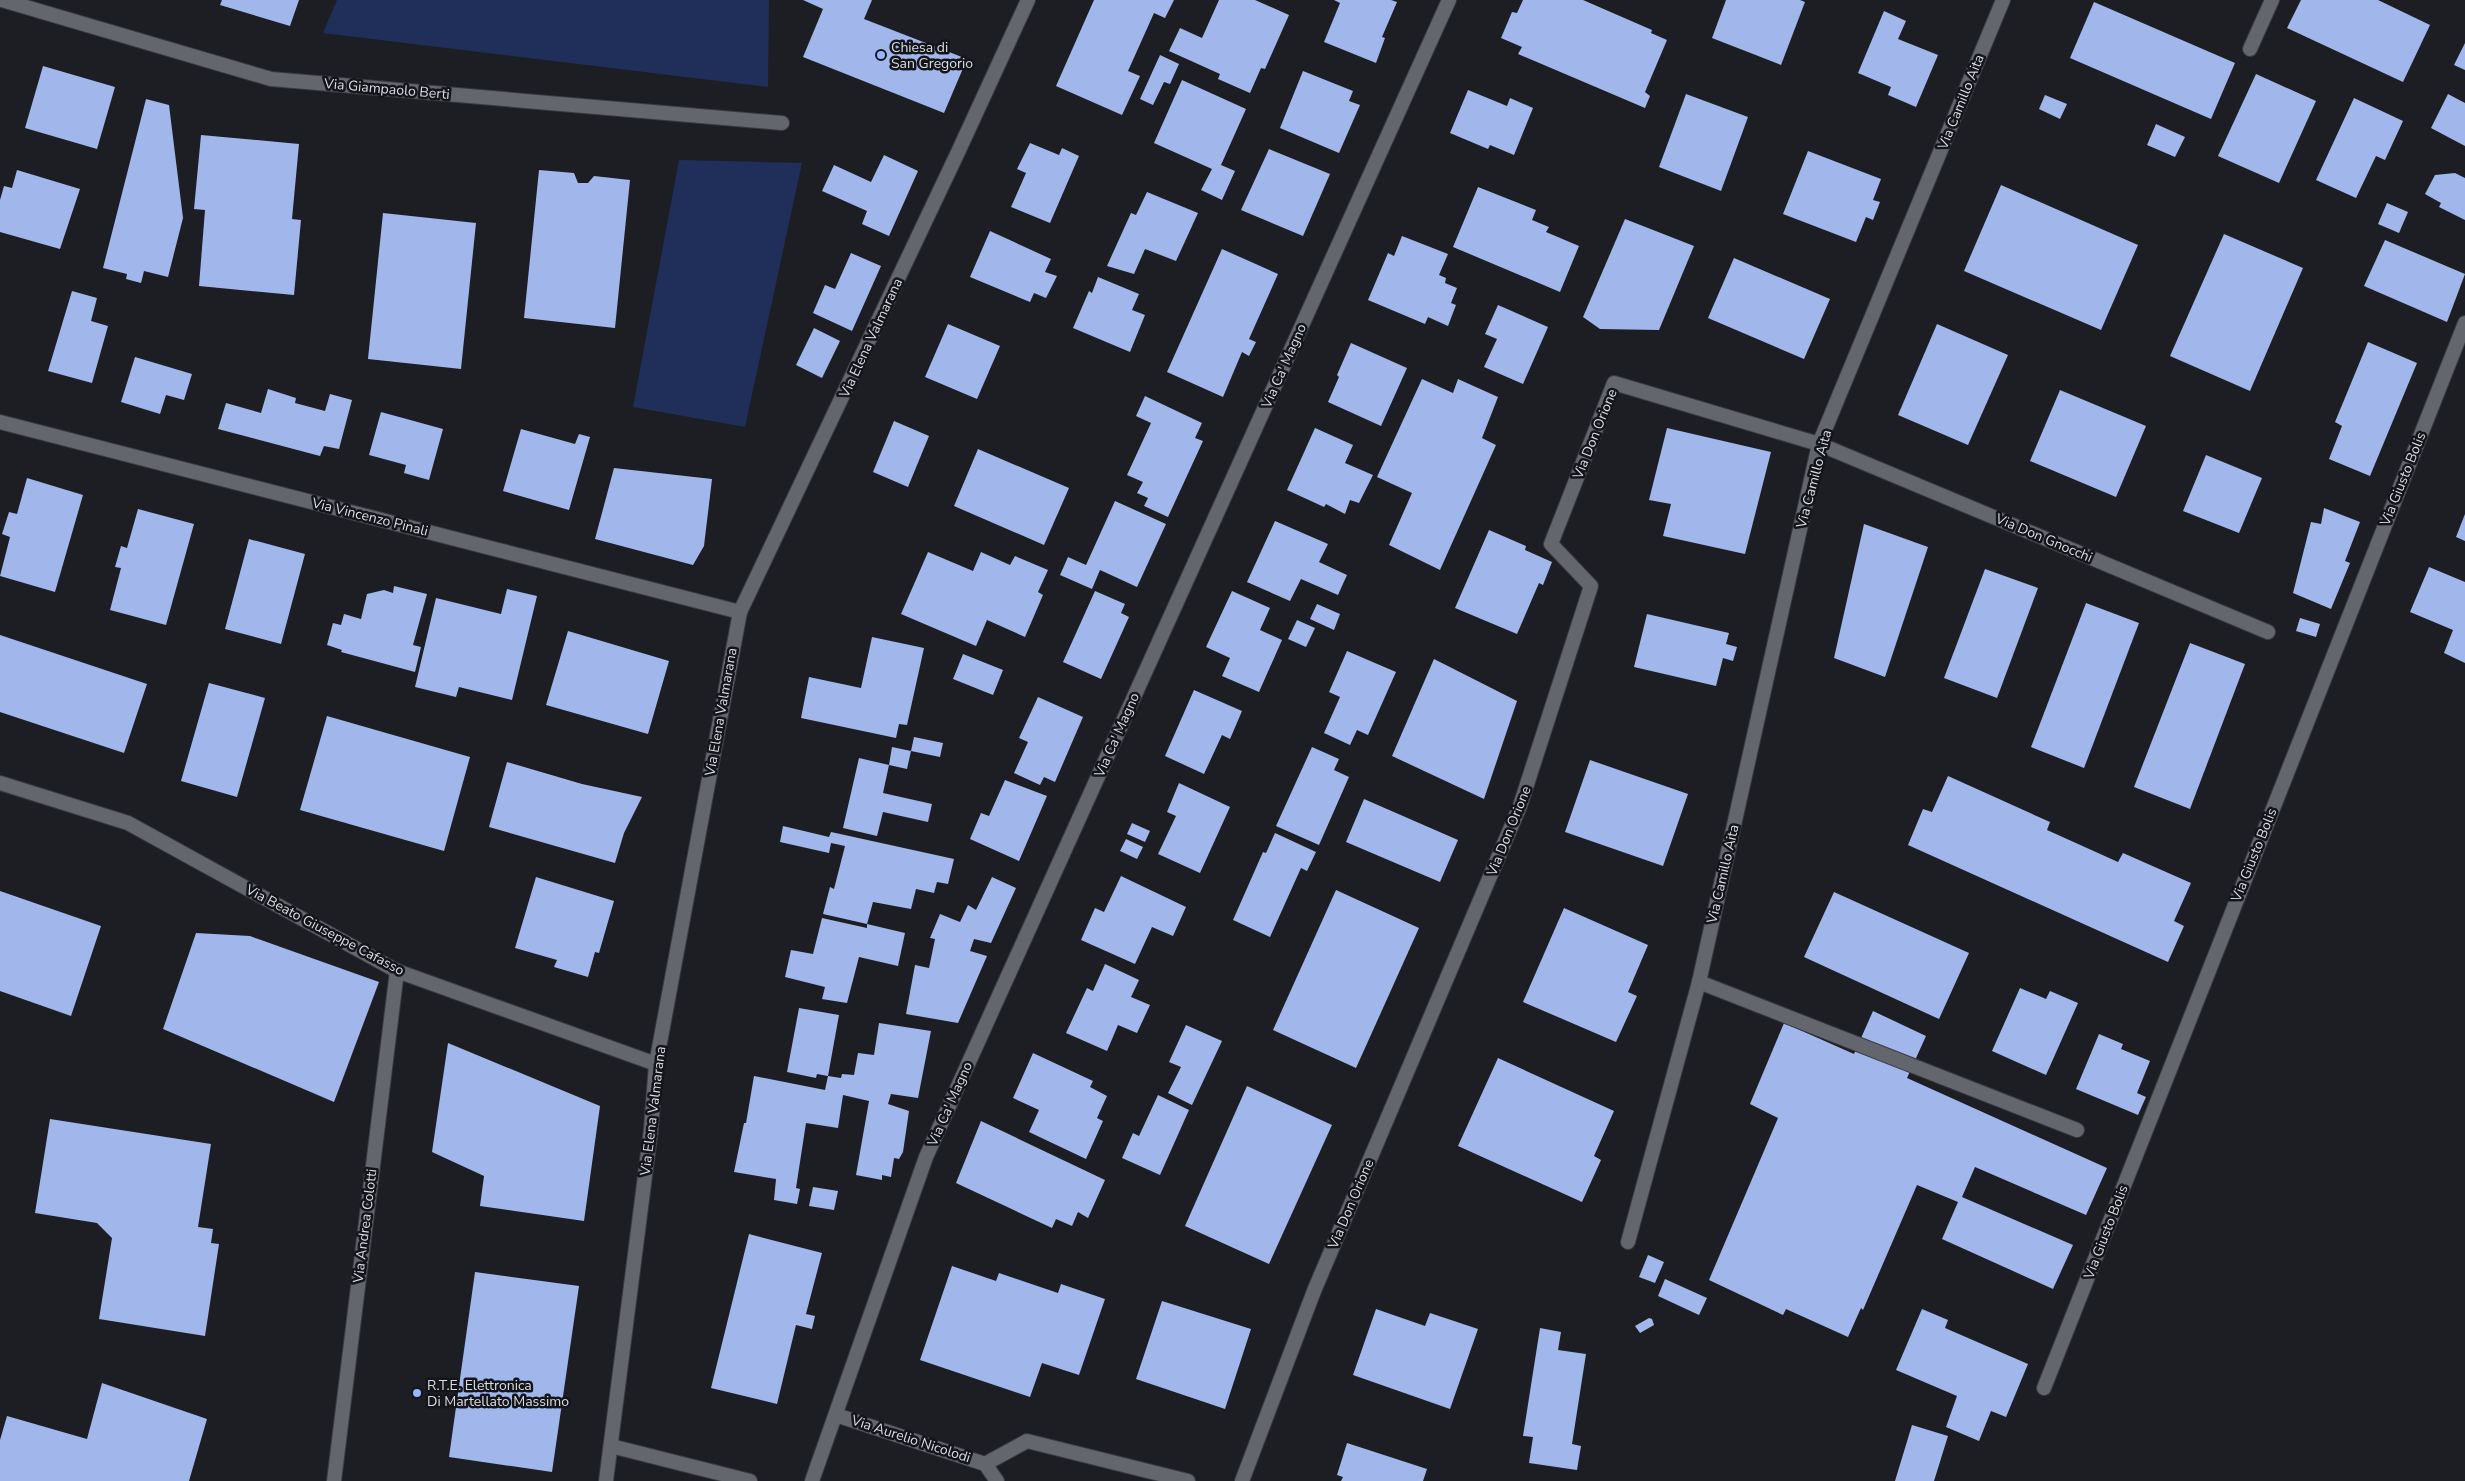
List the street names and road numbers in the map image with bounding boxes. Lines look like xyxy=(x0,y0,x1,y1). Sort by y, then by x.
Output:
street label: Via Camillo Aita xyxy=(1933,52,1989,153)
street label: Via Giampaolo Berti xyxy=(322,74,451,104)
street label: Via Elena Valmarana xyxy=(834,275,907,402)
street label: Via Ca' Magno xyxy=(1257,321,1311,412)
street label: Via Don Orione xyxy=(1568,386,1622,483)
street label: Via Camillo Aita xyxy=(1791,428,1836,531)
street label: Via Giusto Bolis xyxy=(2375,429,2431,530)
street label: Via Vincenzo Pinali xyxy=(309,493,430,541)
street label: Via Don Gnocchi xyxy=(1992,509,2095,567)
street label: Via Elena Valmarana xyxy=(700,646,742,779)
street label: Via Ca' Magno xyxy=(1090,690,1144,781)
street label: Via Don Orione xyxy=(1482,783,1536,880)
street label: Via Giusto Bolis xyxy=(2226,805,2282,906)
street label: Via Camillo Aita xyxy=(1702,823,1744,926)
street label: Via Beato Giuseppe Cafasso xyxy=(241,880,408,980)
street label: Via Elena Valmarana xyxy=(636,1045,670,1178)
street label: Via Ca' Magno xyxy=(923,1059,977,1150)
street label: Via Don Orione xyxy=(1323,1156,1378,1253)
street label: Via Andrea Colotti xyxy=(348,1168,381,1285)
street label: Via Giusto Bolis xyxy=(2079,1182,2133,1283)
street label: Via Aurelio Nicolodi xyxy=(848,1410,973,1467)

